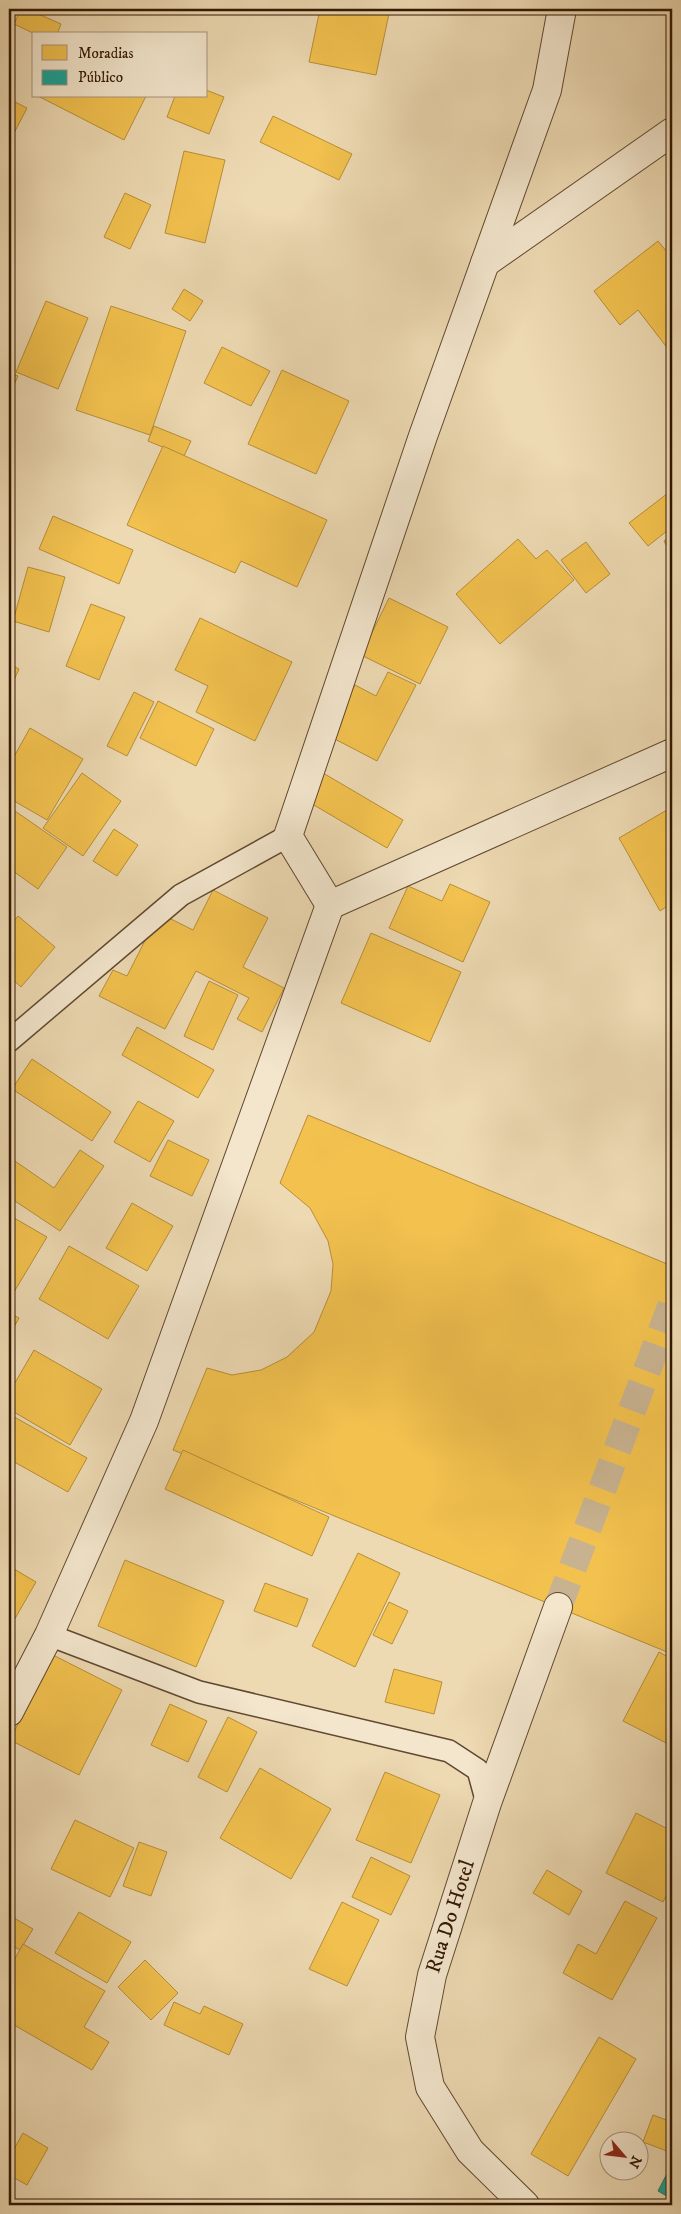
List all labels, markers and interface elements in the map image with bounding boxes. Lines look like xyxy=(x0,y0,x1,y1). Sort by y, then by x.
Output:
legend xyxy=(32,32,208,98)
text: Moradias xyxy=(78,44,133,63)
text: Público xyxy=(78,68,123,87)
street label: Rua Do Hotel xyxy=(420,1856,481,1976)
north arrow xyxy=(598,2132,648,2182)
text: N xyxy=(624,2152,645,2171)

